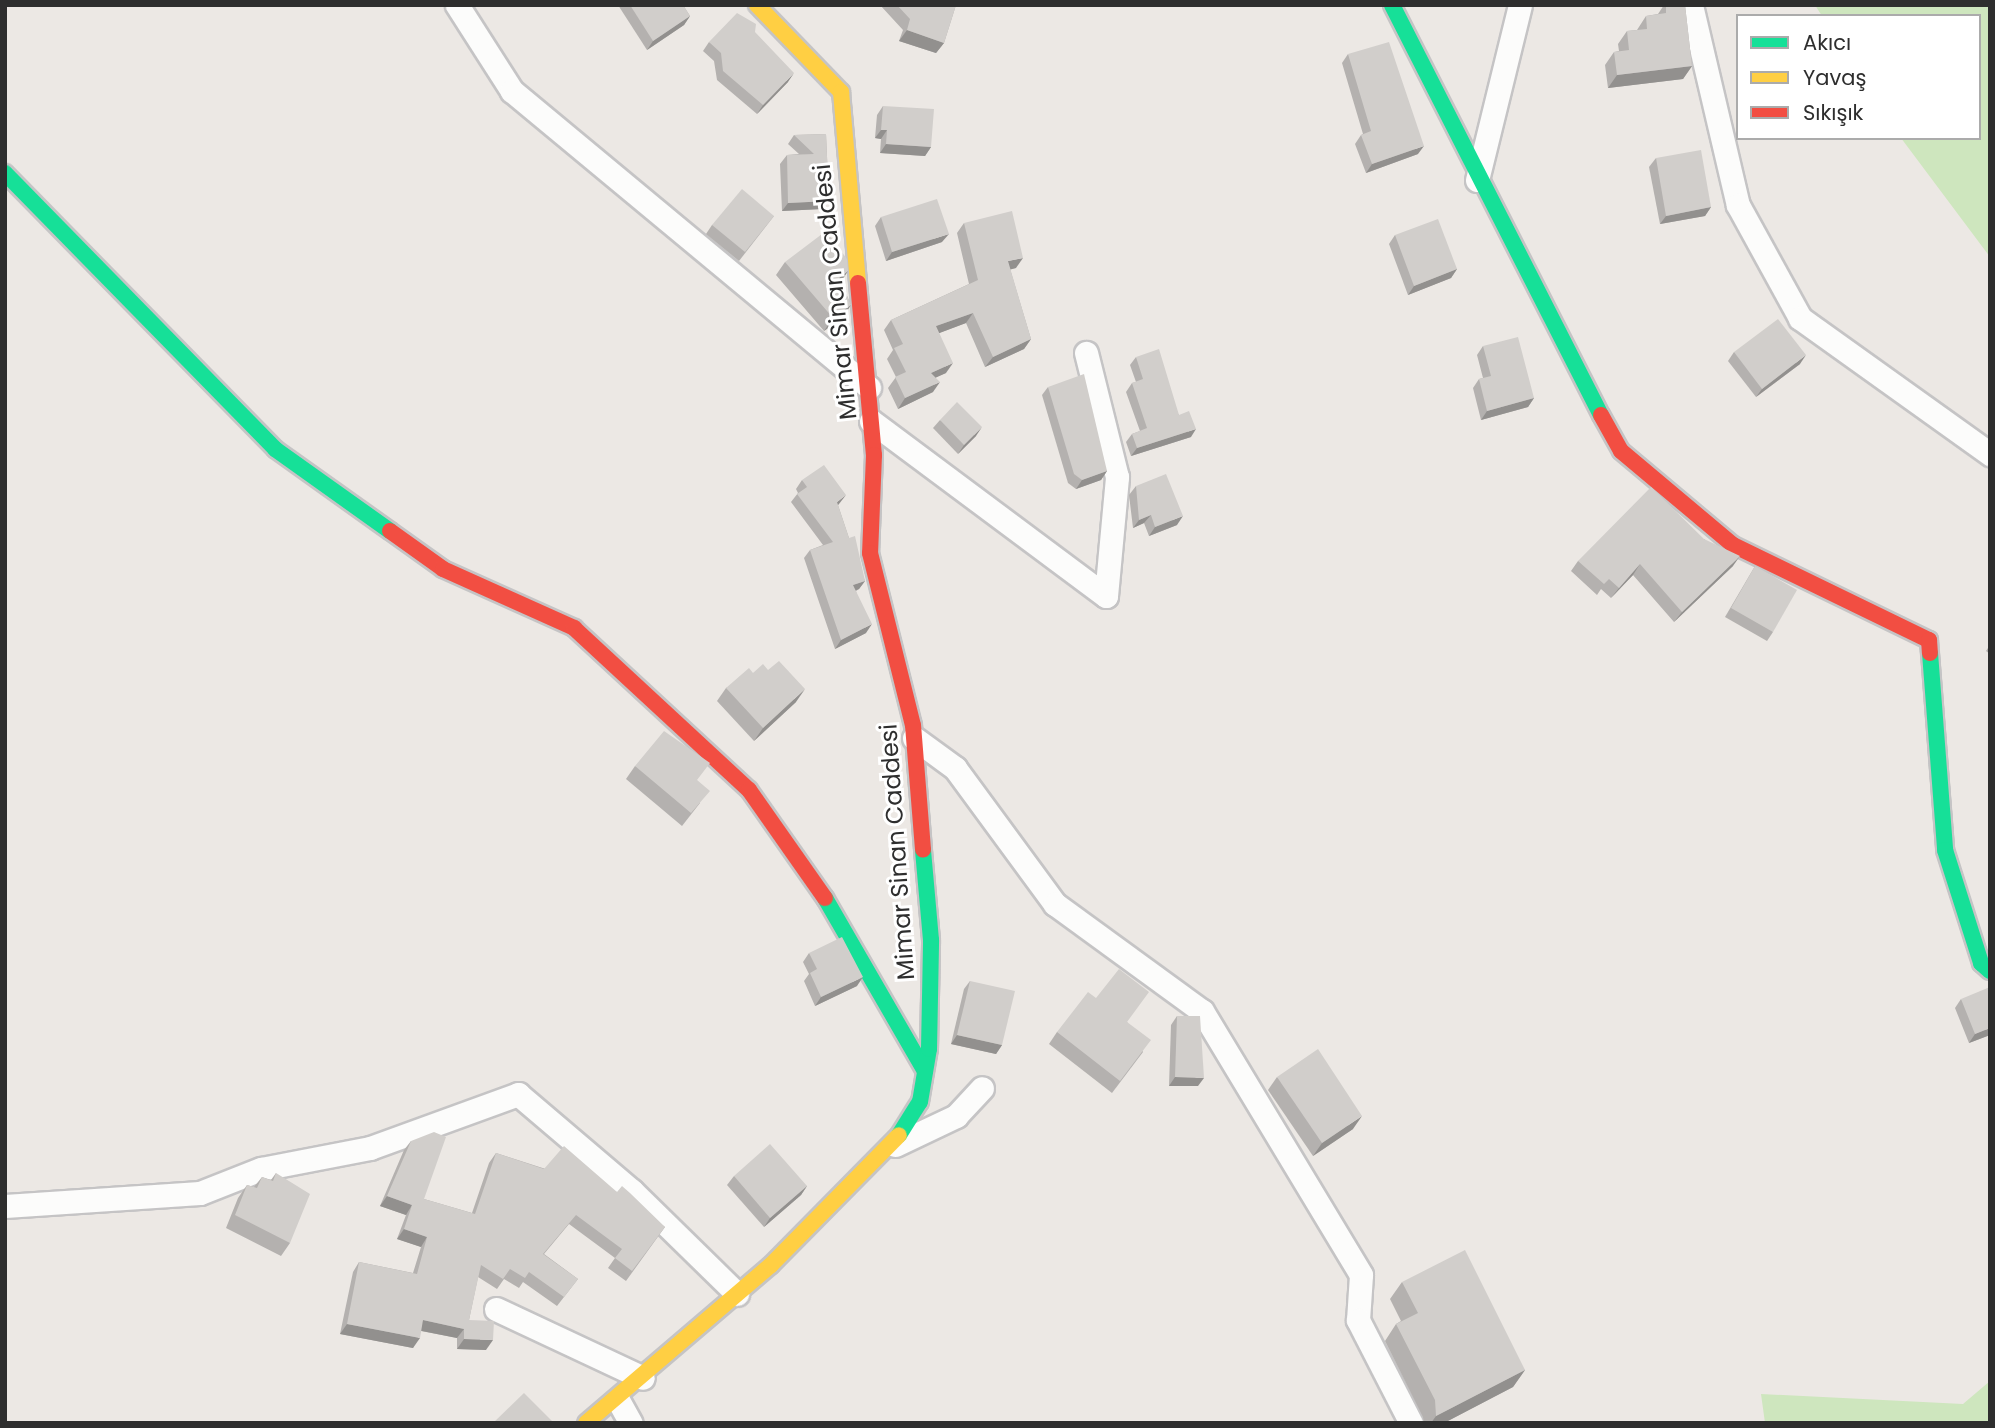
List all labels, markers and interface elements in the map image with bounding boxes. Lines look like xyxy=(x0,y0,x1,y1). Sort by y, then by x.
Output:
legend xyxy=(1736,14,1981,140)
text: Akıcı xyxy=(1803,28,1851,57)
text: Yavaş xyxy=(1803,63,1866,92)
text: Sıkışık xyxy=(1803,98,1863,127)
street label: Mimar Sinan Caddesi xyxy=(807,163,863,421)
street label: Mimar Sinan Caddesi xyxy=(874,723,920,981)

